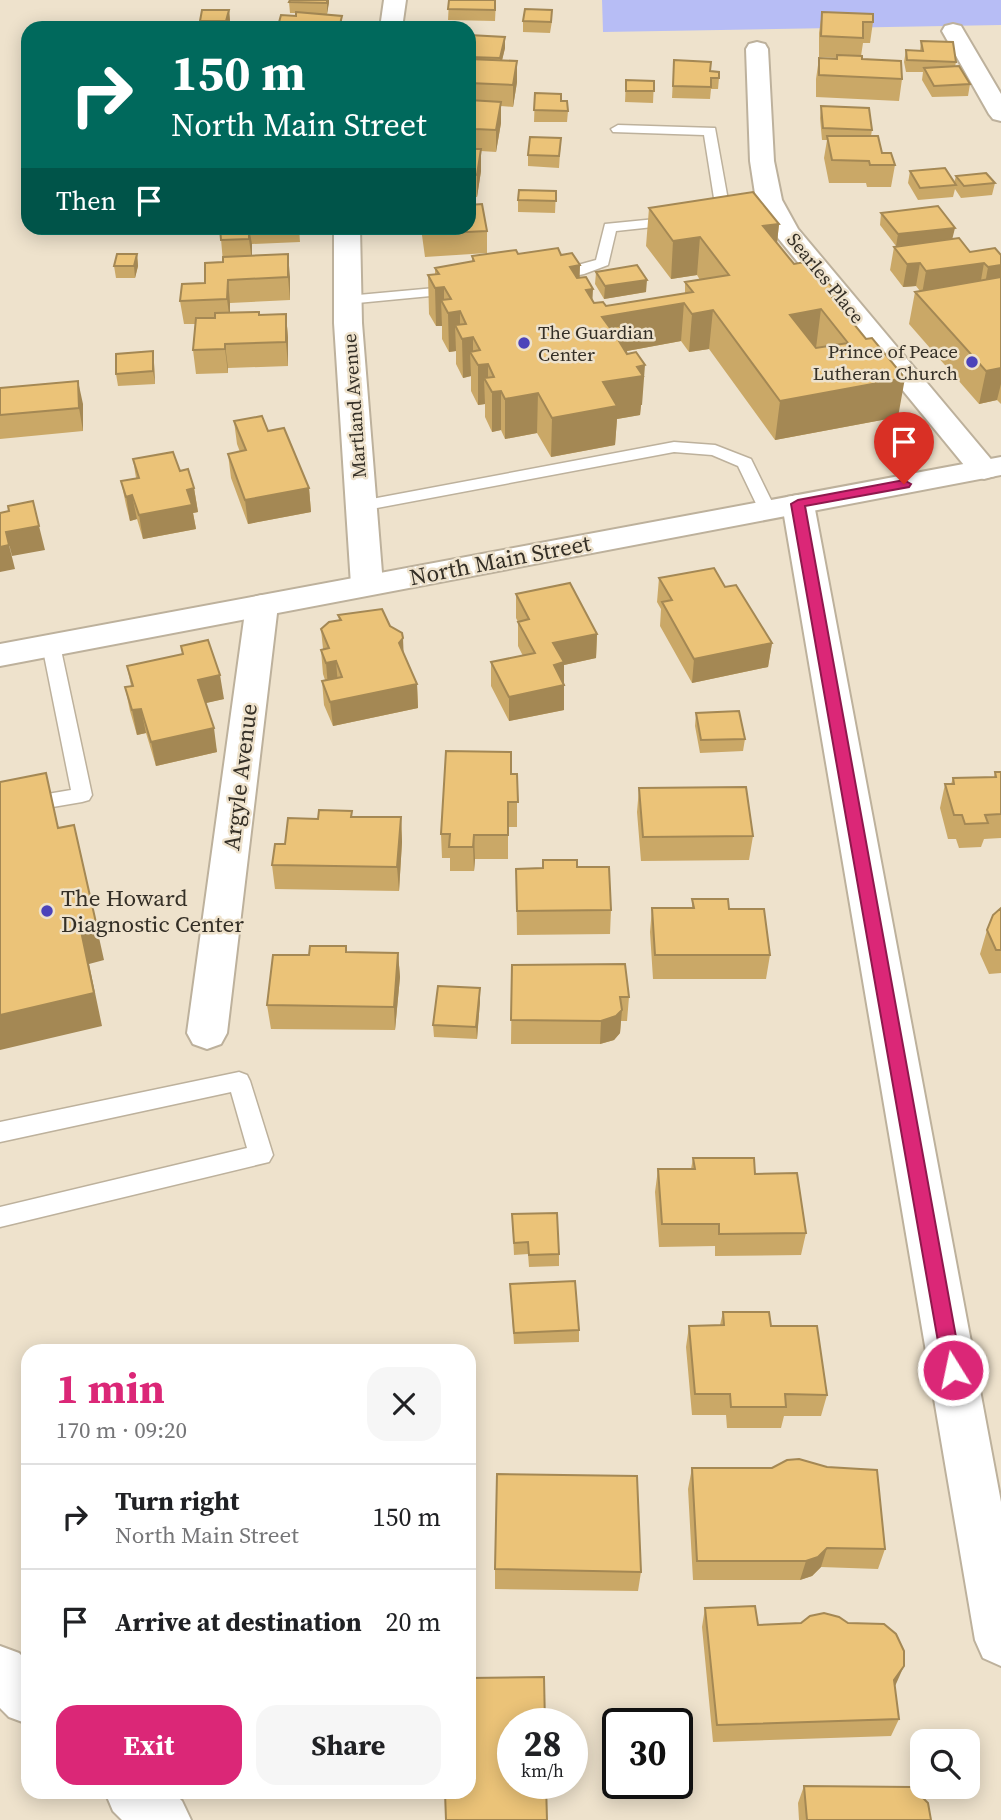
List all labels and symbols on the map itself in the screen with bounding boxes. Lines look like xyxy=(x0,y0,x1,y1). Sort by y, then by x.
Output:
street label: Searles Place xyxy=(781,227,871,329)
place label: The Guardian Center xyxy=(538,319,654,367)
street label: Martland Avenue xyxy=(336,333,372,479)
marker: The Guardian Center xyxy=(516,335,532,351)
place label: Prince of Peace Lutheran Church xyxy=(813,338,958,386)
marker: Prince of Peace Lutheran Church xyxy=(964,354,980,370)
pin xyxy=(874,412,934,484)
street label: North Main Street xyxy=(407,527,594,593)
street label: Argyle Avenue xyxy=(215,702,265,852)
place label: The Howard Diagnostic Center xyxy=(61,882,244,940)
marker: The Howard Diagnostic Center xyxy=(39,903,55,919)
position arrow xyxy=(916,1333,990,1407)
speed limit sign: 30 xyxy=(602,1708,693,1799)

